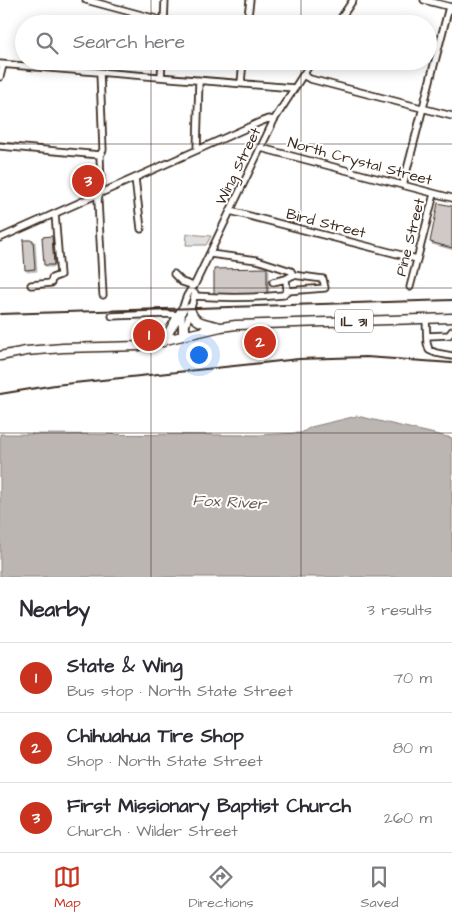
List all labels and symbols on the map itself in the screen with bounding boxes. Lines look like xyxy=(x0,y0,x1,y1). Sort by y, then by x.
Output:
street label: Wing Street xyxy=(211,124,267,209)
street label: North Crystal Street xyxy=(285,132,434,192)
pin: 3 xyxy=(72,162,104,200)
street label: Pine Street xyxy=(391,196,430,278)
street label: Bird Street xyxy=(284,203,368,243)
road number: IL 31 xyxy=(335,310,373,332)
pin: 1 xyxy=(133,316,165,354)
pin: 2 xyxy=(244,323,276,361)
your location xyxy=(186,342,212,368)
water label: Fox River xyxy=(192,489,268,515)

